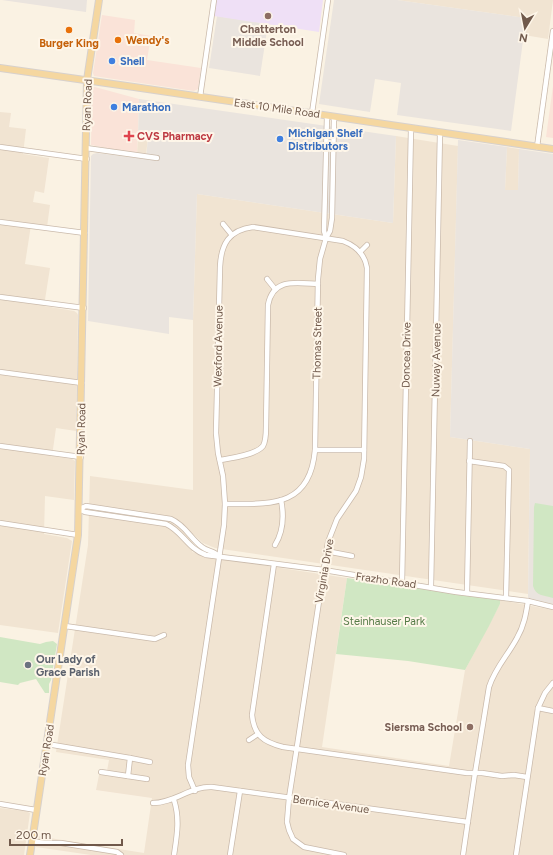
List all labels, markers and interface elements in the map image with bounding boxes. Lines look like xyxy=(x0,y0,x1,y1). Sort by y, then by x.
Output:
north arrow xyxy=(505,8,545,48)
marker: Chatterton Middle School xyxy=(263,11,273,21)
place label: Chatterton Middle School xyxy=(232,23,304,49)
marker: Burger King xyxy=(64,25,74,35)
text: N xyxy=(518,30,529,44)
place label: Wendy's xyxy=(126,34,169,47)
marker: Wendy's xyxy=(113,35,123,45)
place label: Burger King xyxy=(39,37,99,50)
place label: Shell xyxy=(120,55,145,68)
marker: Shell xyxy=(107,56,117,66)
street label: Ryan Road xyxy=(80,79,95,131)
street label: East 10 Mile Road xyxy=(233,96,321,121)
place label: Marathon xyxy=(122,101,171,114)
marker: Marathon xyxy=(109,102,119,112)
place label: Michigan Shelf Distributors xyxy=(288,127,364,153)
place label: CVS Pharmacy xyxy=(137,130,213,143)
marker: CVS Pharmacy xyxy=(124,131,134,141)
marker: Michigan Shelf Distributors xyxy=(275,134,285,144)
street label: Wexford Avenue xyxy=(211,305,226,387)
street label: Thomas Street xyxy=(310,307,325,379)
street label: Doncea Drive xyxy=(399,322,414,388)
street label: Nuway Avenue xyxy=(429,323,444,397)
street label: Ryan Road xyxy=(75,403,88,455)
street label: Virginia Drive xyxy=(312,538,337,604)
street label: Frazho Road xyxy=(355,570,417,591)
park label: Steinhauser Park xyxy=(343,615,426,628)
place label: Our Lady of Grace Parish xyxy=(36,653,100,679)
marker: Our Lady of Grace Parish xyxy=(23,660,33,670)
place label: Siersma School xyxy=(385,721,462,734)
marker: Siersma School xyxy=(465,722,475,732)
street label: Ryan Road xyxy=(36,723,57,777)
street label: Bernice Avenue xyxy=(292,793,370,816)
scale bar xyxy=(10,821,122,847)
text: 200 m xyxy=(16,828,51,842)

